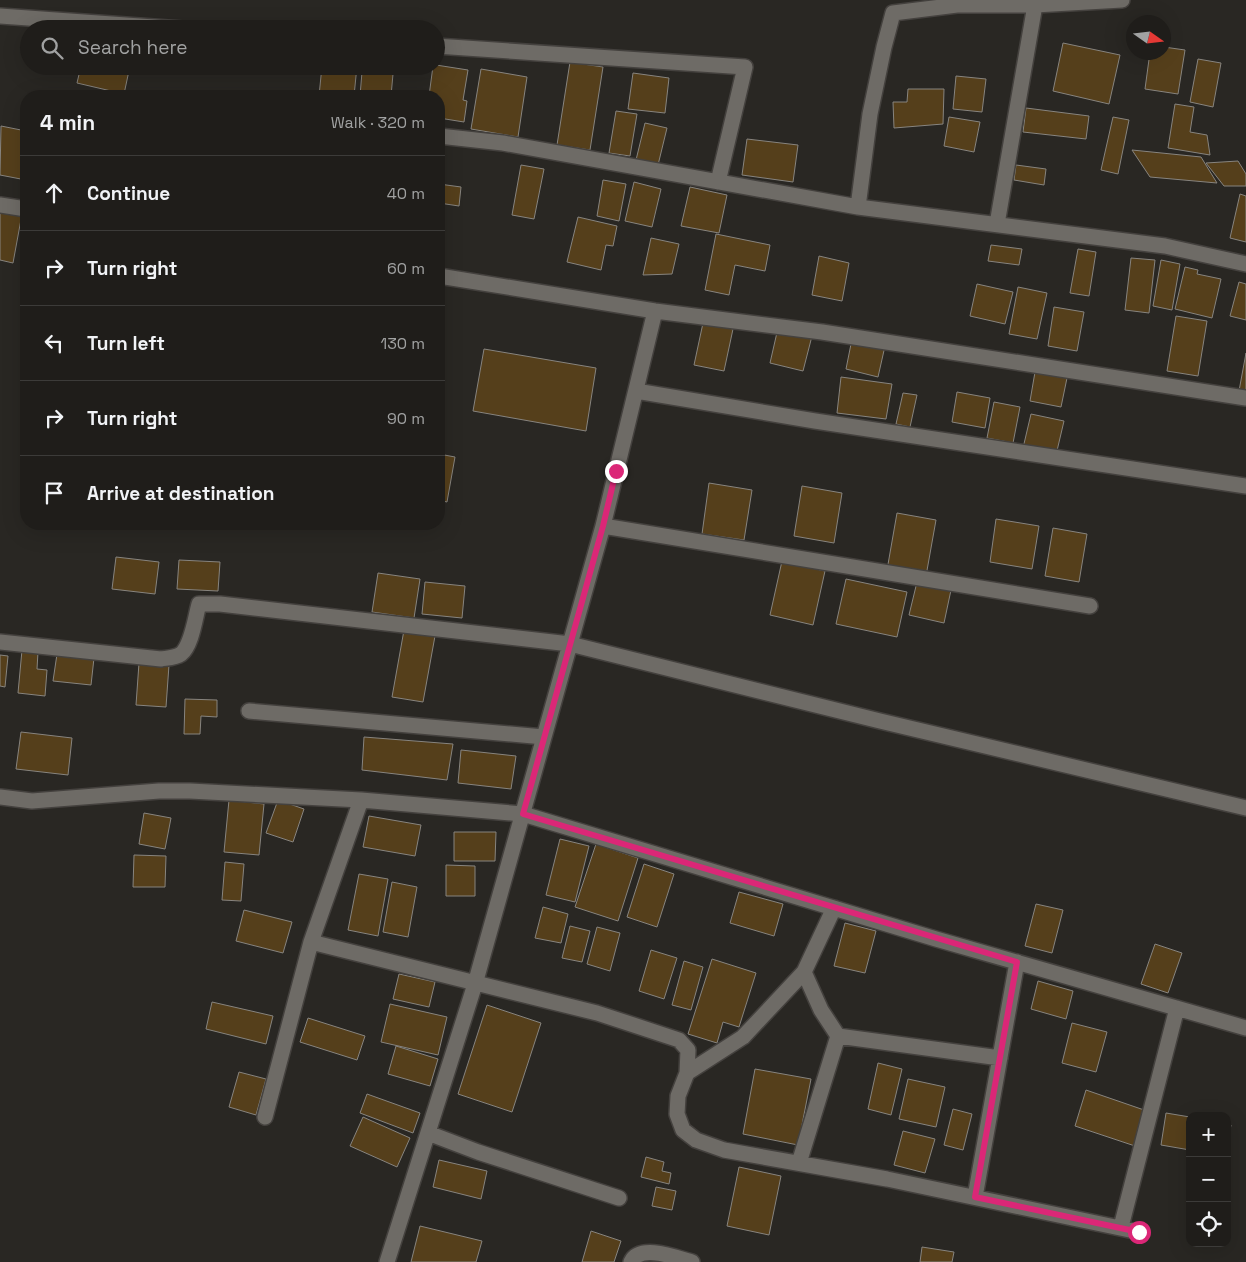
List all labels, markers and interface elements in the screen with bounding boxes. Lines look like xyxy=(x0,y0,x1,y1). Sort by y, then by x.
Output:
north arrow xyxy=(1126,15,1171,60)
search box xyxy=(20,20,445,75)
icon: search xyxy=(38,34,66,62)
text: Search here xyxy=(78,35,188,60)
text: 4 min xyxy=(40,109,95,136)
text: Walk · 320 m xyxy=(331,112,425,133)
icon: ahead xyxy=(40,179,68,207)
text: Continue xyxy=(87,181,170,206)
text: 40 m xyxy=(387,183,425,204)
icon: right xyxy=(40,254,68,282)
text: Turn right xyxy=(87,256,177,281)
text: 60 m xyxy=(387,258,425,279)
icon: left xyxy=(40,329,68,357)
text: Turn left xyxy=(87,331,165,356)
text: 130 m xyxy=(381,333,425,354)
icon: right xyxy=(40,404,68,432)
text: Turn right xyxy=(87,406,177,431)
text: 90 m xyxy=(387,408,425,429)
route end xyxy=(605,460,628,483)
icon: arrive xyxy=(40,479,68,507)
text: Arrive at destination xyxy=(87,481,275,506)
map controls xyxy=(1186,1112,1231,1247)
button: + xyxy=(1186,1112,1231,1157)
button: − xyxy=(1186,1157,1231,1202)
button: locate xyxy=(1186,1202,1231,1247)
route start xyxy=(1128,1221,1151,1244)

